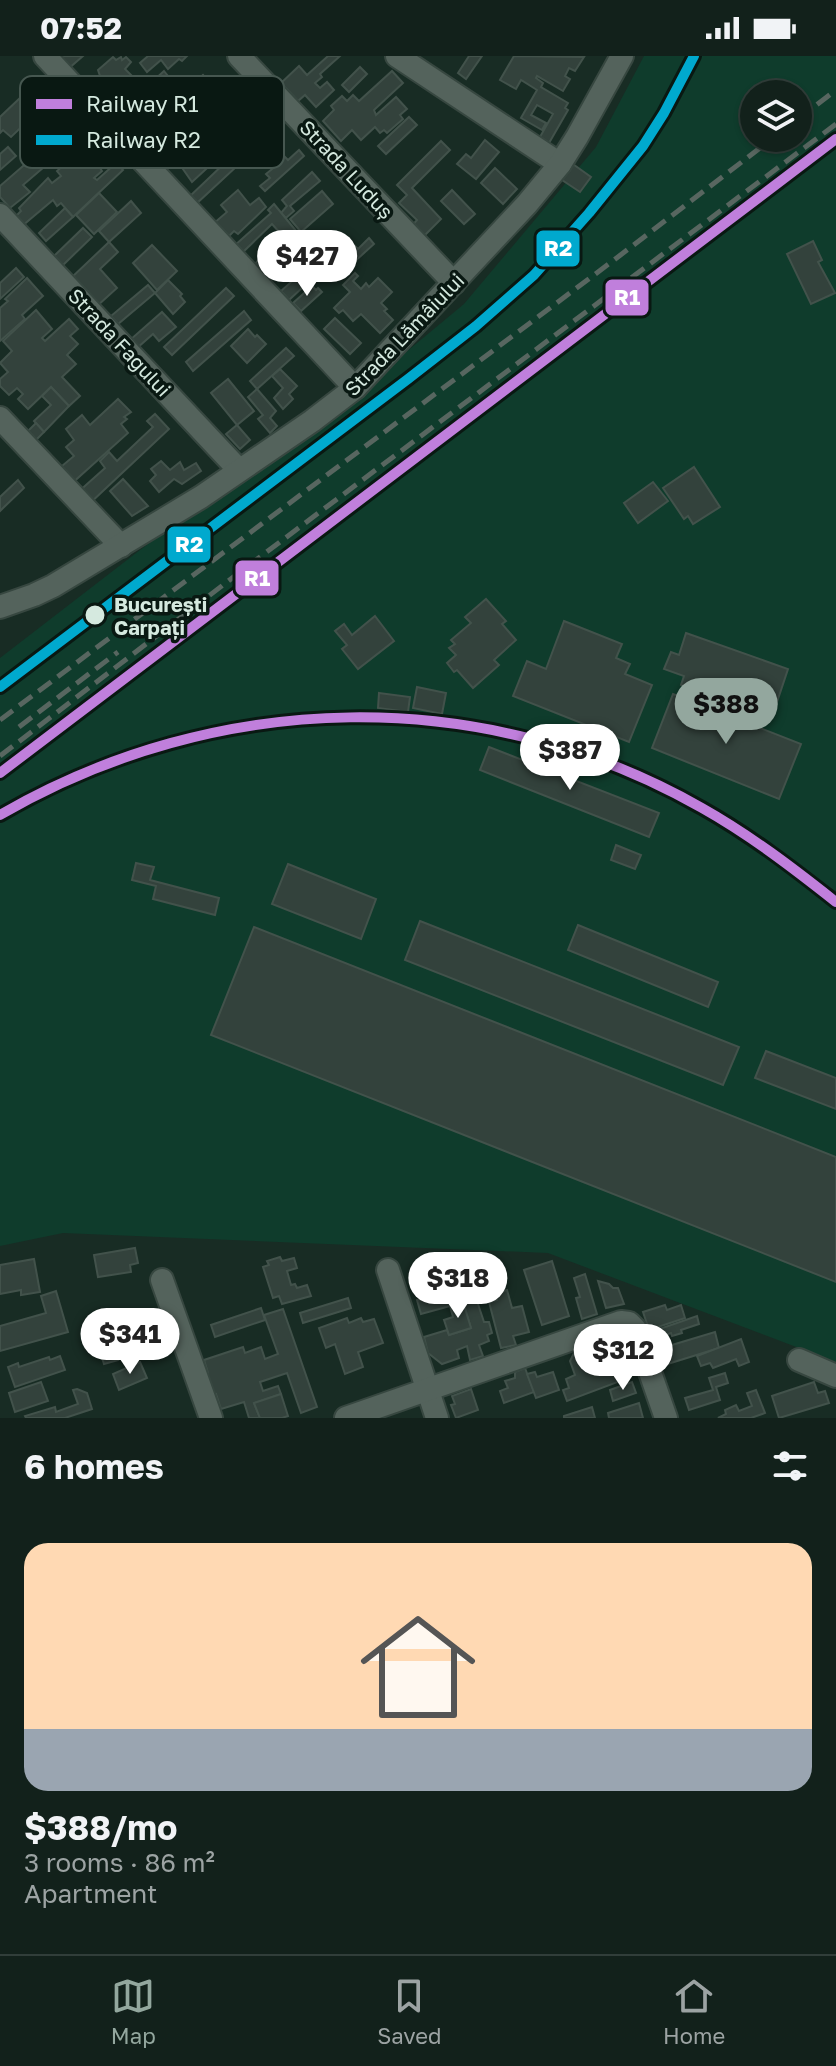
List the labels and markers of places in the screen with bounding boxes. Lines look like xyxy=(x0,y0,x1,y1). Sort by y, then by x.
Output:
pin: $427 xyxy=(260,230,354,298)
place label: București Carpați xyxy=(114,592,207,640)
marker: București Carpați xyxy=(83,603,107,627)
pin: $388 xyxy=(679,678,773,746)
pin: $387 xyxy=(523,724,617,792)
pin: $318 xyxy=(411,1252,505,1320)
pin: $341 xyxy=(83,1308,177,1376)
pin: $312 xyxy=(576,1324,670,1392)

